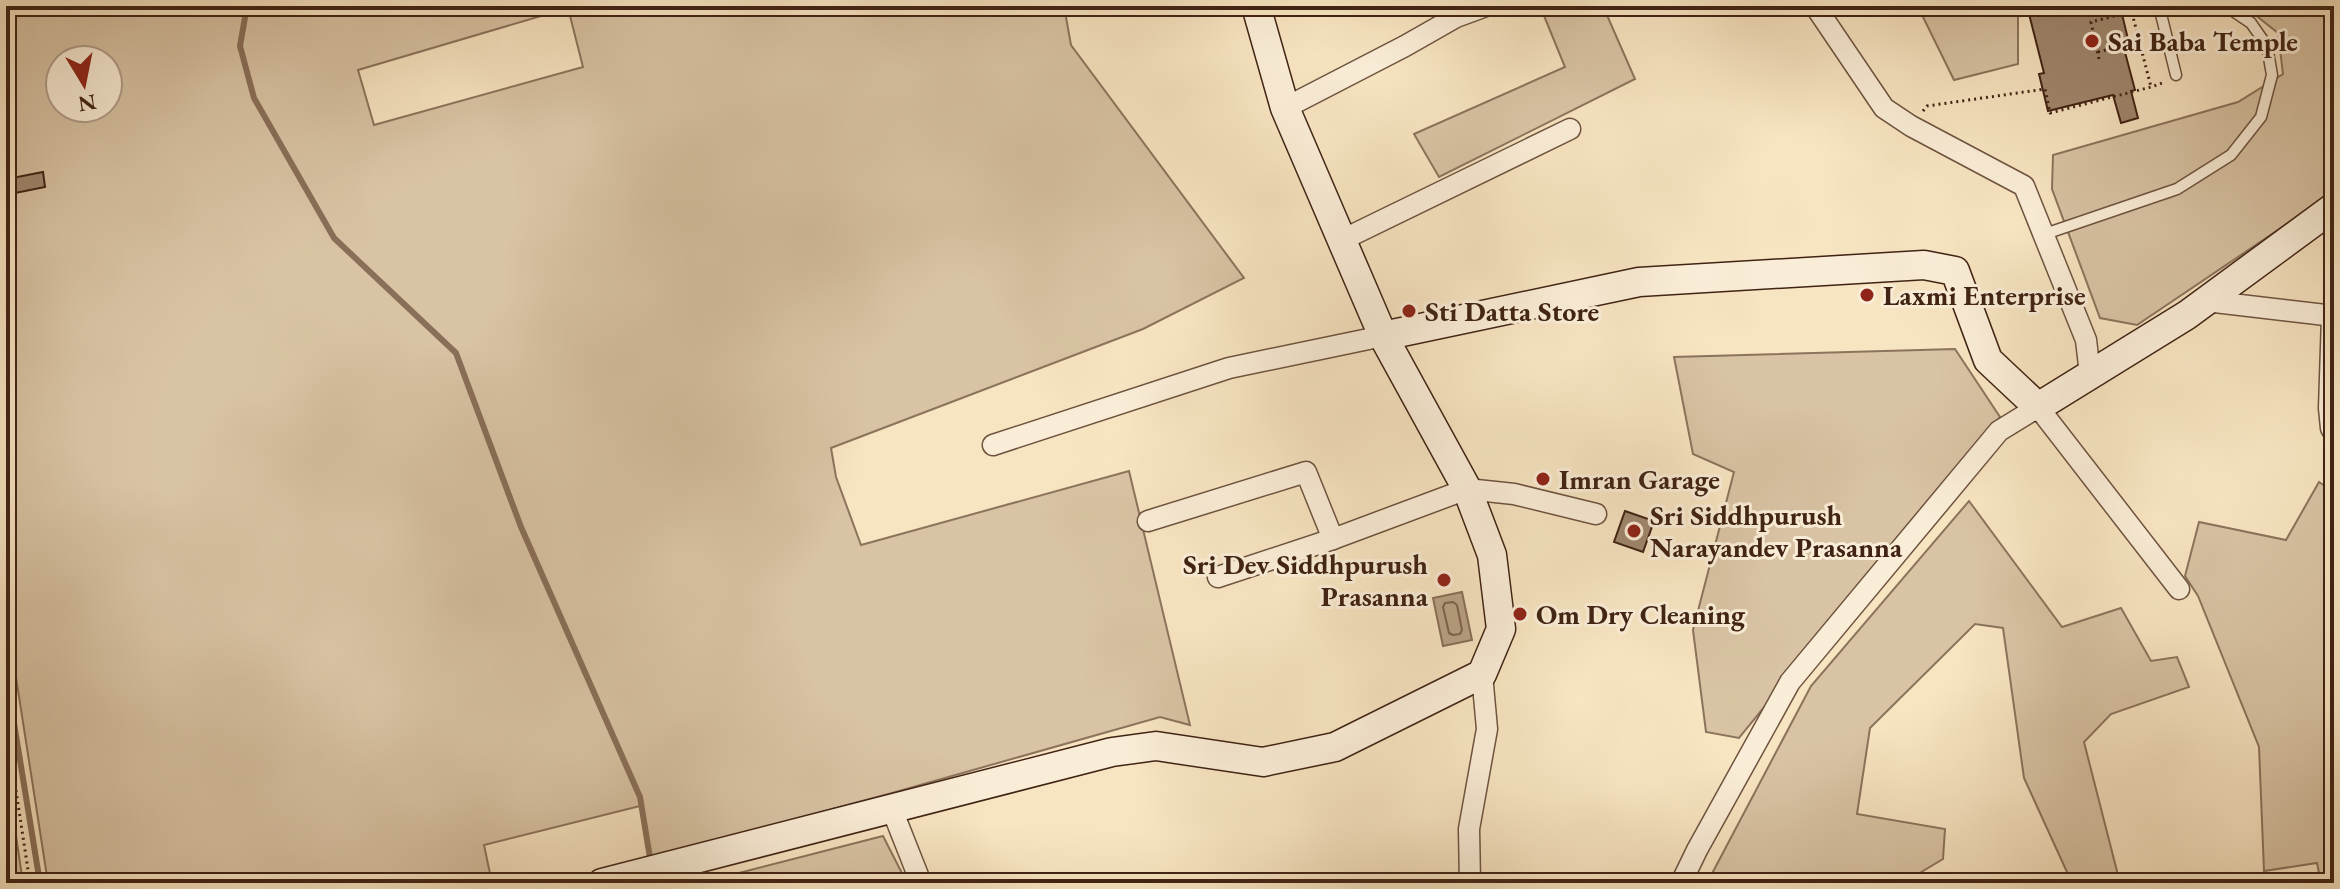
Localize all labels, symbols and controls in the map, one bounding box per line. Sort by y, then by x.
place label: Sai Baba Temple [2108,23,2298,59]
marker: Sai Baba Temple [2083,32,2101,50]
north arrow [44,44,124,124]
text: N [76,87,99,119]
place label: Laxmi Enterprise [1883,277,2086,313]
marker: Laxmi Enterprise [1858,286,1876,304]
place label: Sti Datta Store [1425,293,1599,329]
marker: Sti Datta Store [1400,302,1418,320]
place label: Imran Garage [1559,461,1720,497]
marker: Imran Garage [1534,470,1552,488]
place label: Sri Siddhpurush Narayandev Prasanna [1650,497,1903,565]
marker: Sri Siddhpurush Narayandev Prasanna [1625,522,1643,540]
place label: Sri Dev Siddhpurush Prasanna [1183,546,1429,614]
marker: Sri Dev Siddhpurush Prasanna [1435,571,1453,589]
place label: Om Dry Cleaning [1536,596,1746,632]
marker: Om Dry Cleaning [1511,605,1529,623]

